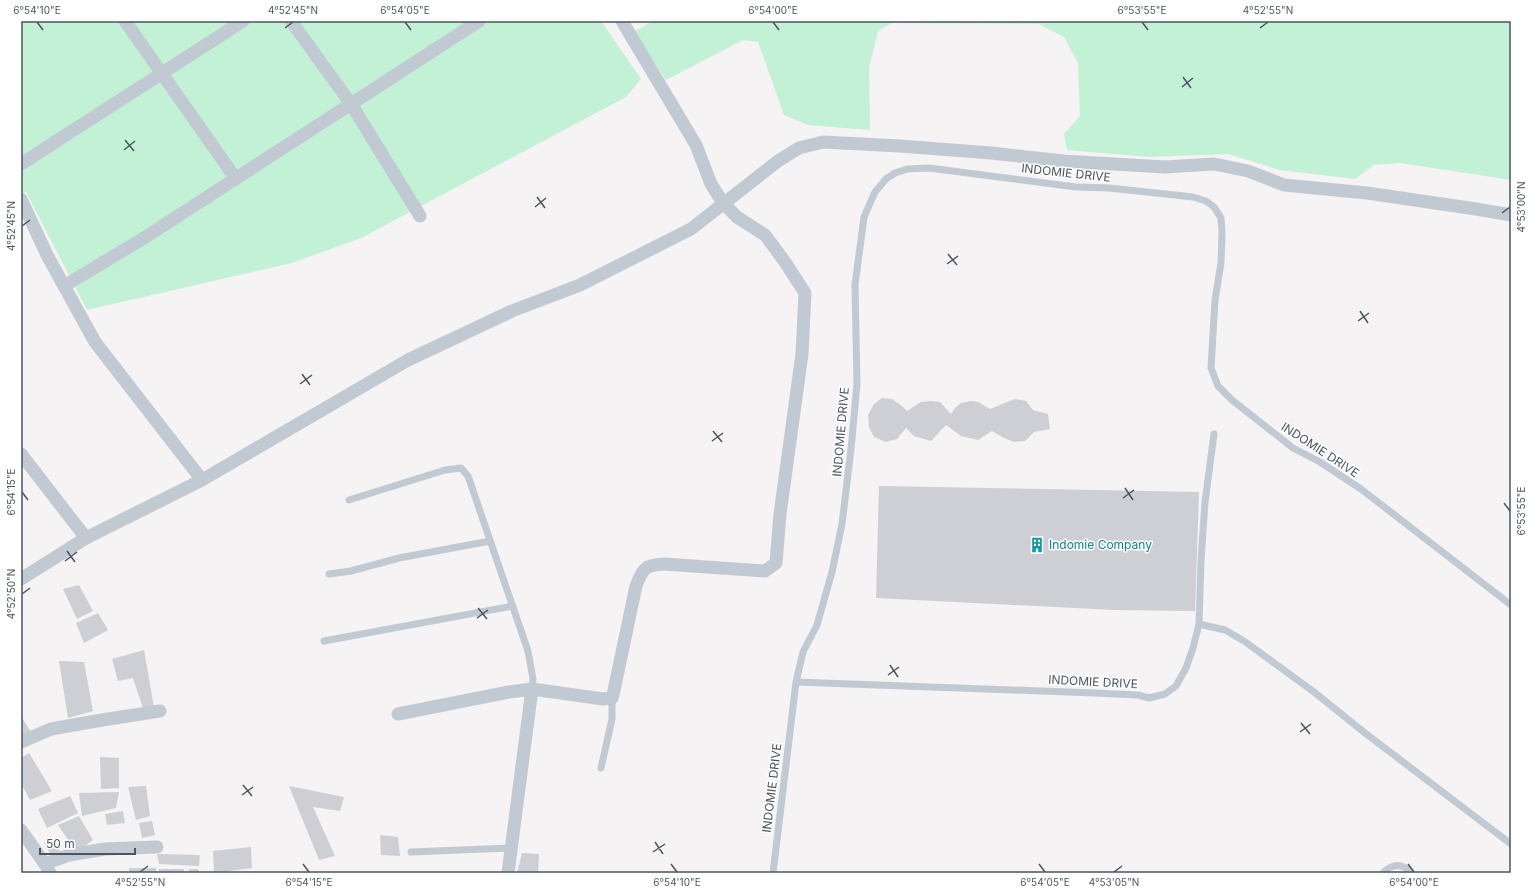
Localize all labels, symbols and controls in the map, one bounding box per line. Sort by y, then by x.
text: 6°54'10"E [13,4,61,16]
text: 4°52'45"N [268,4,318,16]
text: 6°54'05"E [380,4,430,16]
text: 6°54'00"E [748,4,798,16]
text: 6°53'55"E [1118,4,1166,16]
text: 4°52'55"N [1243,4,1293,16]
street label: INDOMIE DRIVE [1021,160,1112,185]
text: 4°53'00"N [1515,182,1527,232]
text: 4°52'45"N [5,201,17,251]
street label: INDOMIE DRIVE [829,387,852,477]
street label: INDOMIE DRIVE [1279,419,1362,480]
text: 6°54'15"E [5,468,17,516]
text: 6°53'55"E [1515,487,1527,535]
building icon: Indomie Company [1028,536,1046,554]
place label: Indomie Company [1049,537,1152,552]
text: 4°52'50"N [5,569,17,619]
street label: INDOMIE DRIVE [1048,672,1138,691]
street label: INDOMIE DRIVE [759,742,784,833]
scale bar [40,830,135,856]
text: 50 m [46,836,75,851]
text: 4°52'55"N [115,876,165,888]
text: 6°54'15"E [285,876,333,888]
text: 6°54'10"E [653,876,701,888]
text: 6°54'05"E [1020,876,1070,888]
text: 4°53'05"N [1089,876,1139,888]
text: 6°54'00"E [1389,876,1439,888]

